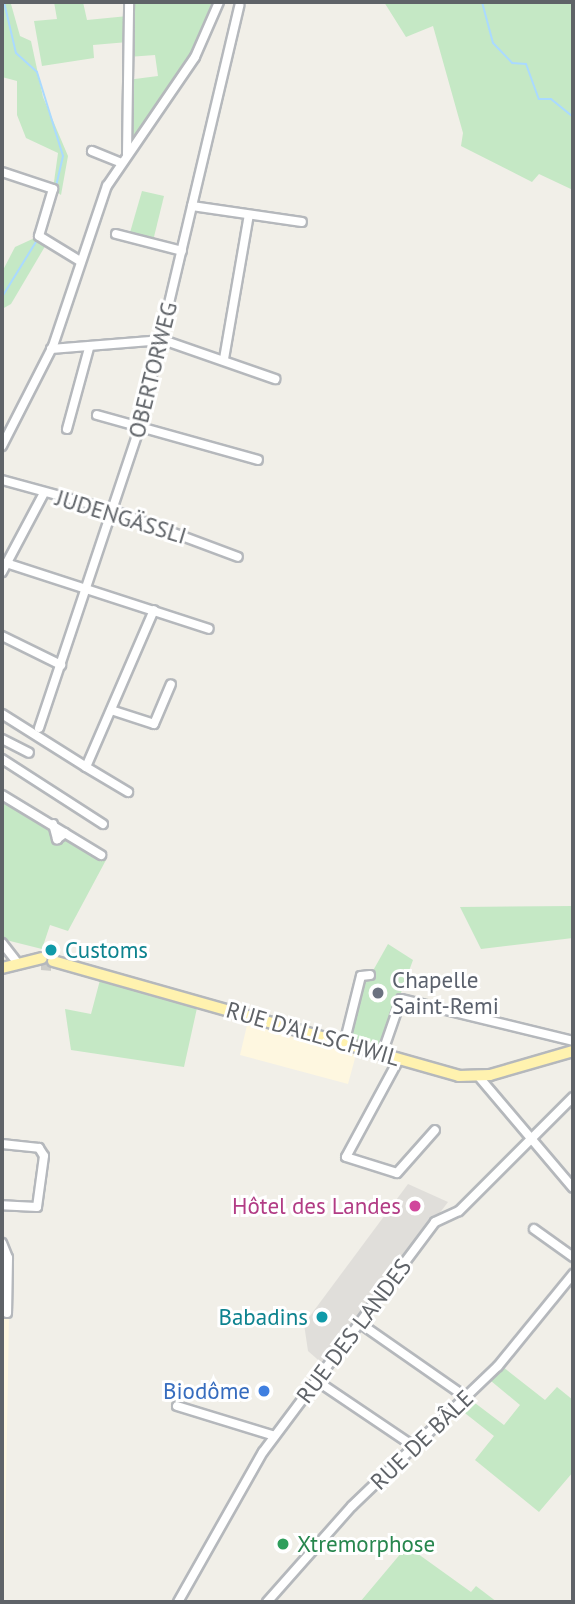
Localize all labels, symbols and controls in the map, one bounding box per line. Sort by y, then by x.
street label: OBERTORWEG [123,299,183,441]
street label: JUDENGÄSSLI [52,484,190,550]
place label: Customs [65,936,148,964]
marker: Customs [43,942,59,958]
place label: Chapelle Saint-Remi [392,966,499,1020]
marker: Chapelle Saint-Remi [370,985,386,1001]
street label: RUE D'ALLSCHWIL [223,996,403,1072]
place label: Hôtel des Landes [232,1192,401,1220]
marker: Hôtel des Landes [407,1198,423,1214]
street label: RUE DES LANDES [291,1253,417,1409]
place label: Babadins [219,1303,308,1331]
marker: Babadins [314,1309,330,1325]
place label: Biodôme [163,1377,250,1405]
marker: Biodôme [256,1383,272,1399]
street label: RUE DE BÂLE [365,1384,479,1496]
place label: Xtremorphose [297,1530,435,1558]
marker: Xtremorphose [275,1536,291,1552]

